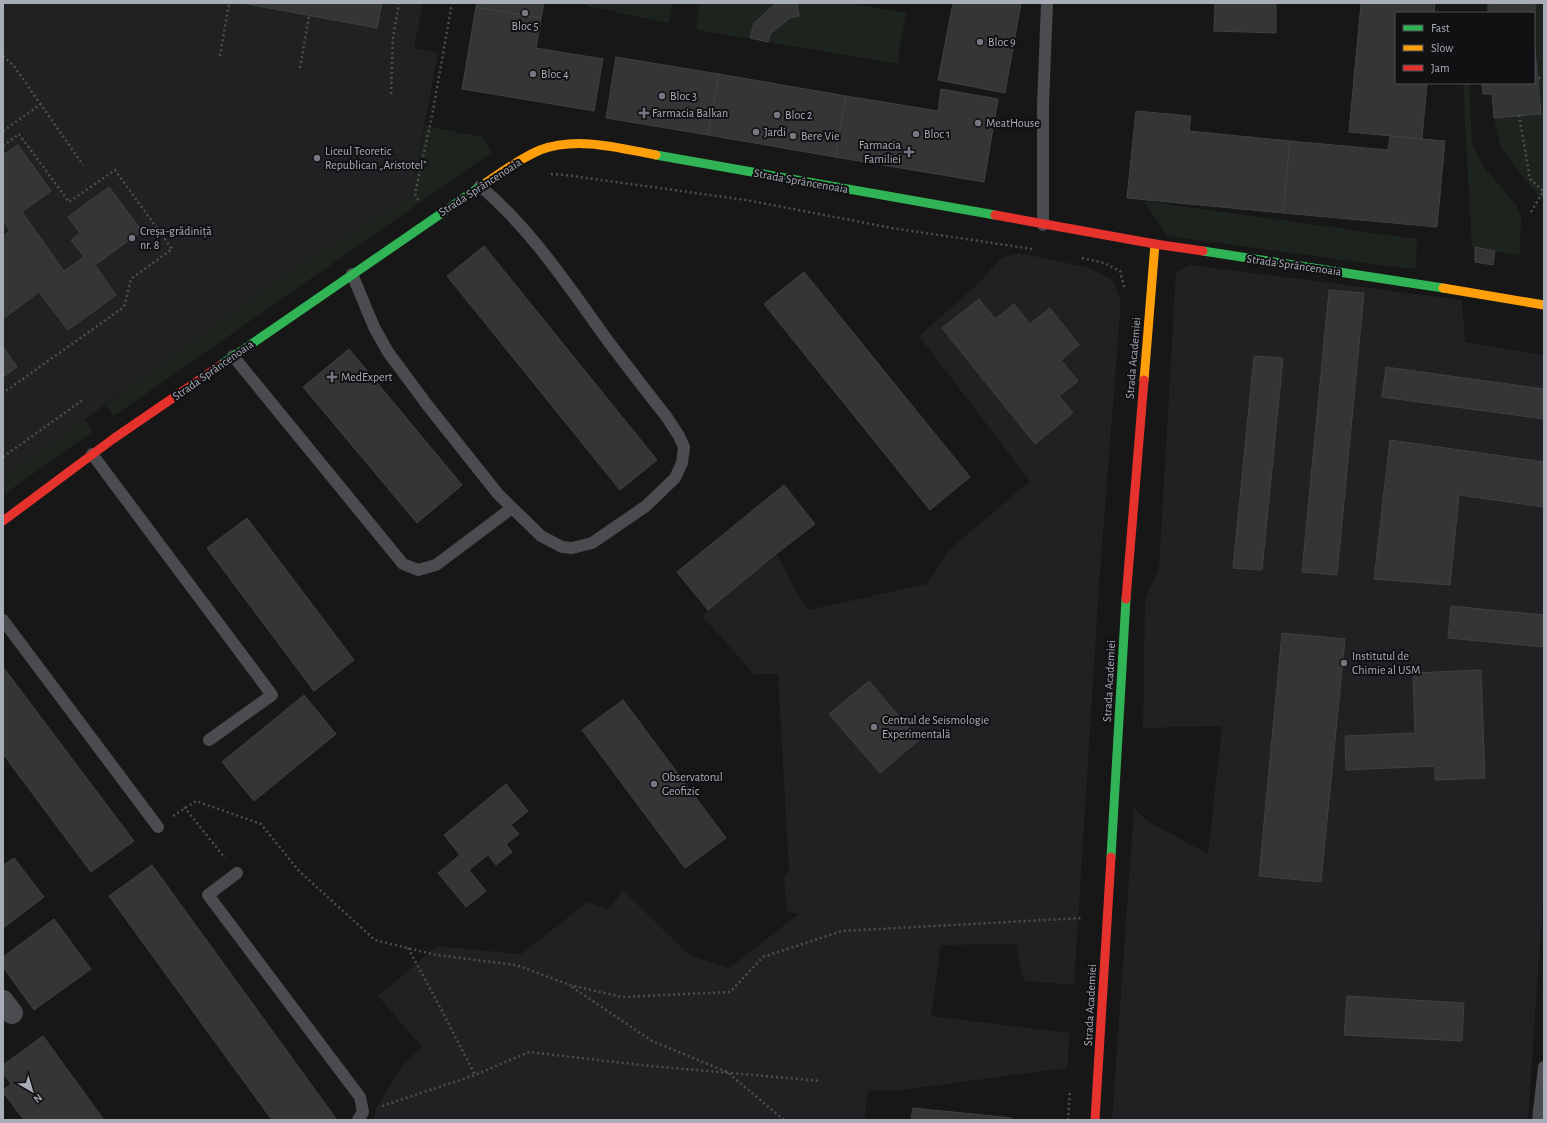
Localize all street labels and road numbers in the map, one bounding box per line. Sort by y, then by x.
street label: Strada Sprâncenoaia [437,156,524,218]
street label: Strada Sprâncenoaia [753,167,850,195]
street label: Strada Sprâncenoaia [1246,252,1343,278]
street label: Strada Academiei [1123,317,1143,399]
street label: Strada Sprâncenoaia [170,337,256,402]
street label: Strada Academiei [1101,640,1117,722]
street label: Strada Academiei [1082,964,1098,1046]

